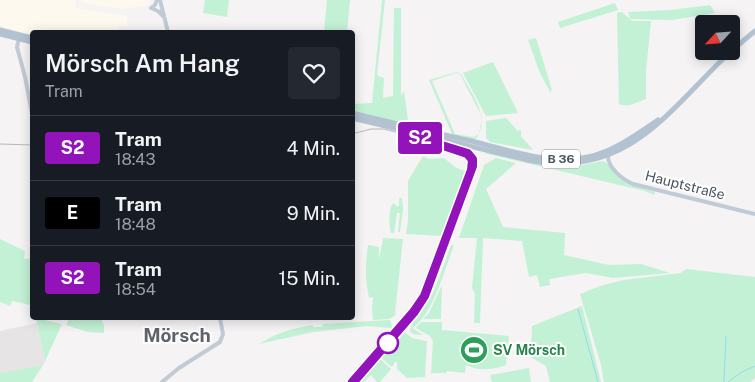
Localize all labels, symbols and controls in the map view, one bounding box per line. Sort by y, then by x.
north arrow [695,15,740,60]
map controls [695,15,740,60]
button: heart [288,47,340,99]
text: Mörsch Am Hang [45,49,240,77]
text: Tram [45,82,83,101]
line badge: S2 [398,122,442,154]
text: S2 [408,127,432,148]
text: Tram [115,128,162,150]
text: S2 [61,137,84,158]
text: 4 Min. [287,137,340,159]
text: 18:43 [115,150,156,169]
road number: B 36 [542,150,580,168]
street label: Hauptstraße [643,167,727,203]
text: Tram [115,193,162,215]
text: E [67,202,78,223]
text: 9 Min. [287,202,340,224]
text: 18:48 [115,215,156,234]
text: Tram [115,258,162,280]
text: S2 [61,267,84,288]
text: 15 Min. [279,267,340,289]
text: 18:54 [115,280,156,299]
district label: Mörsch [143,324,211,346]
unlabelled marker [377,332,399,354]
sports icon: SV Mörsch [459,335,489,365]
place label: SV Mörsch [493,342,565,358]

